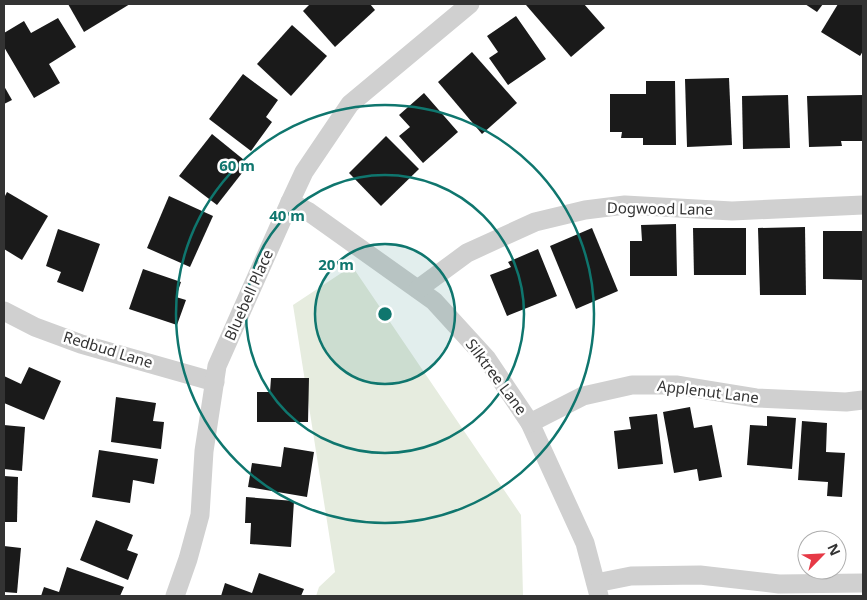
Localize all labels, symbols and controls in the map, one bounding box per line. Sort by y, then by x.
text: 60 m [219,155,255,175]
street label: Dogwood Lane [607,197,713,219]
text: 40 m [269,205,305,225]
street label: Bluebell Place [219,246,277,343]
text: 20 m [318,254,354,274]
centre of rings [376,305,394,323]
street label: Redbud Lane [61,326,156,372]
street label: Silktree Lane [462,334,532,418]
street label: Applenut Lane [656,375,760,407]
north arrow [797,530,847,580]
text: N [823,540,845,559]

